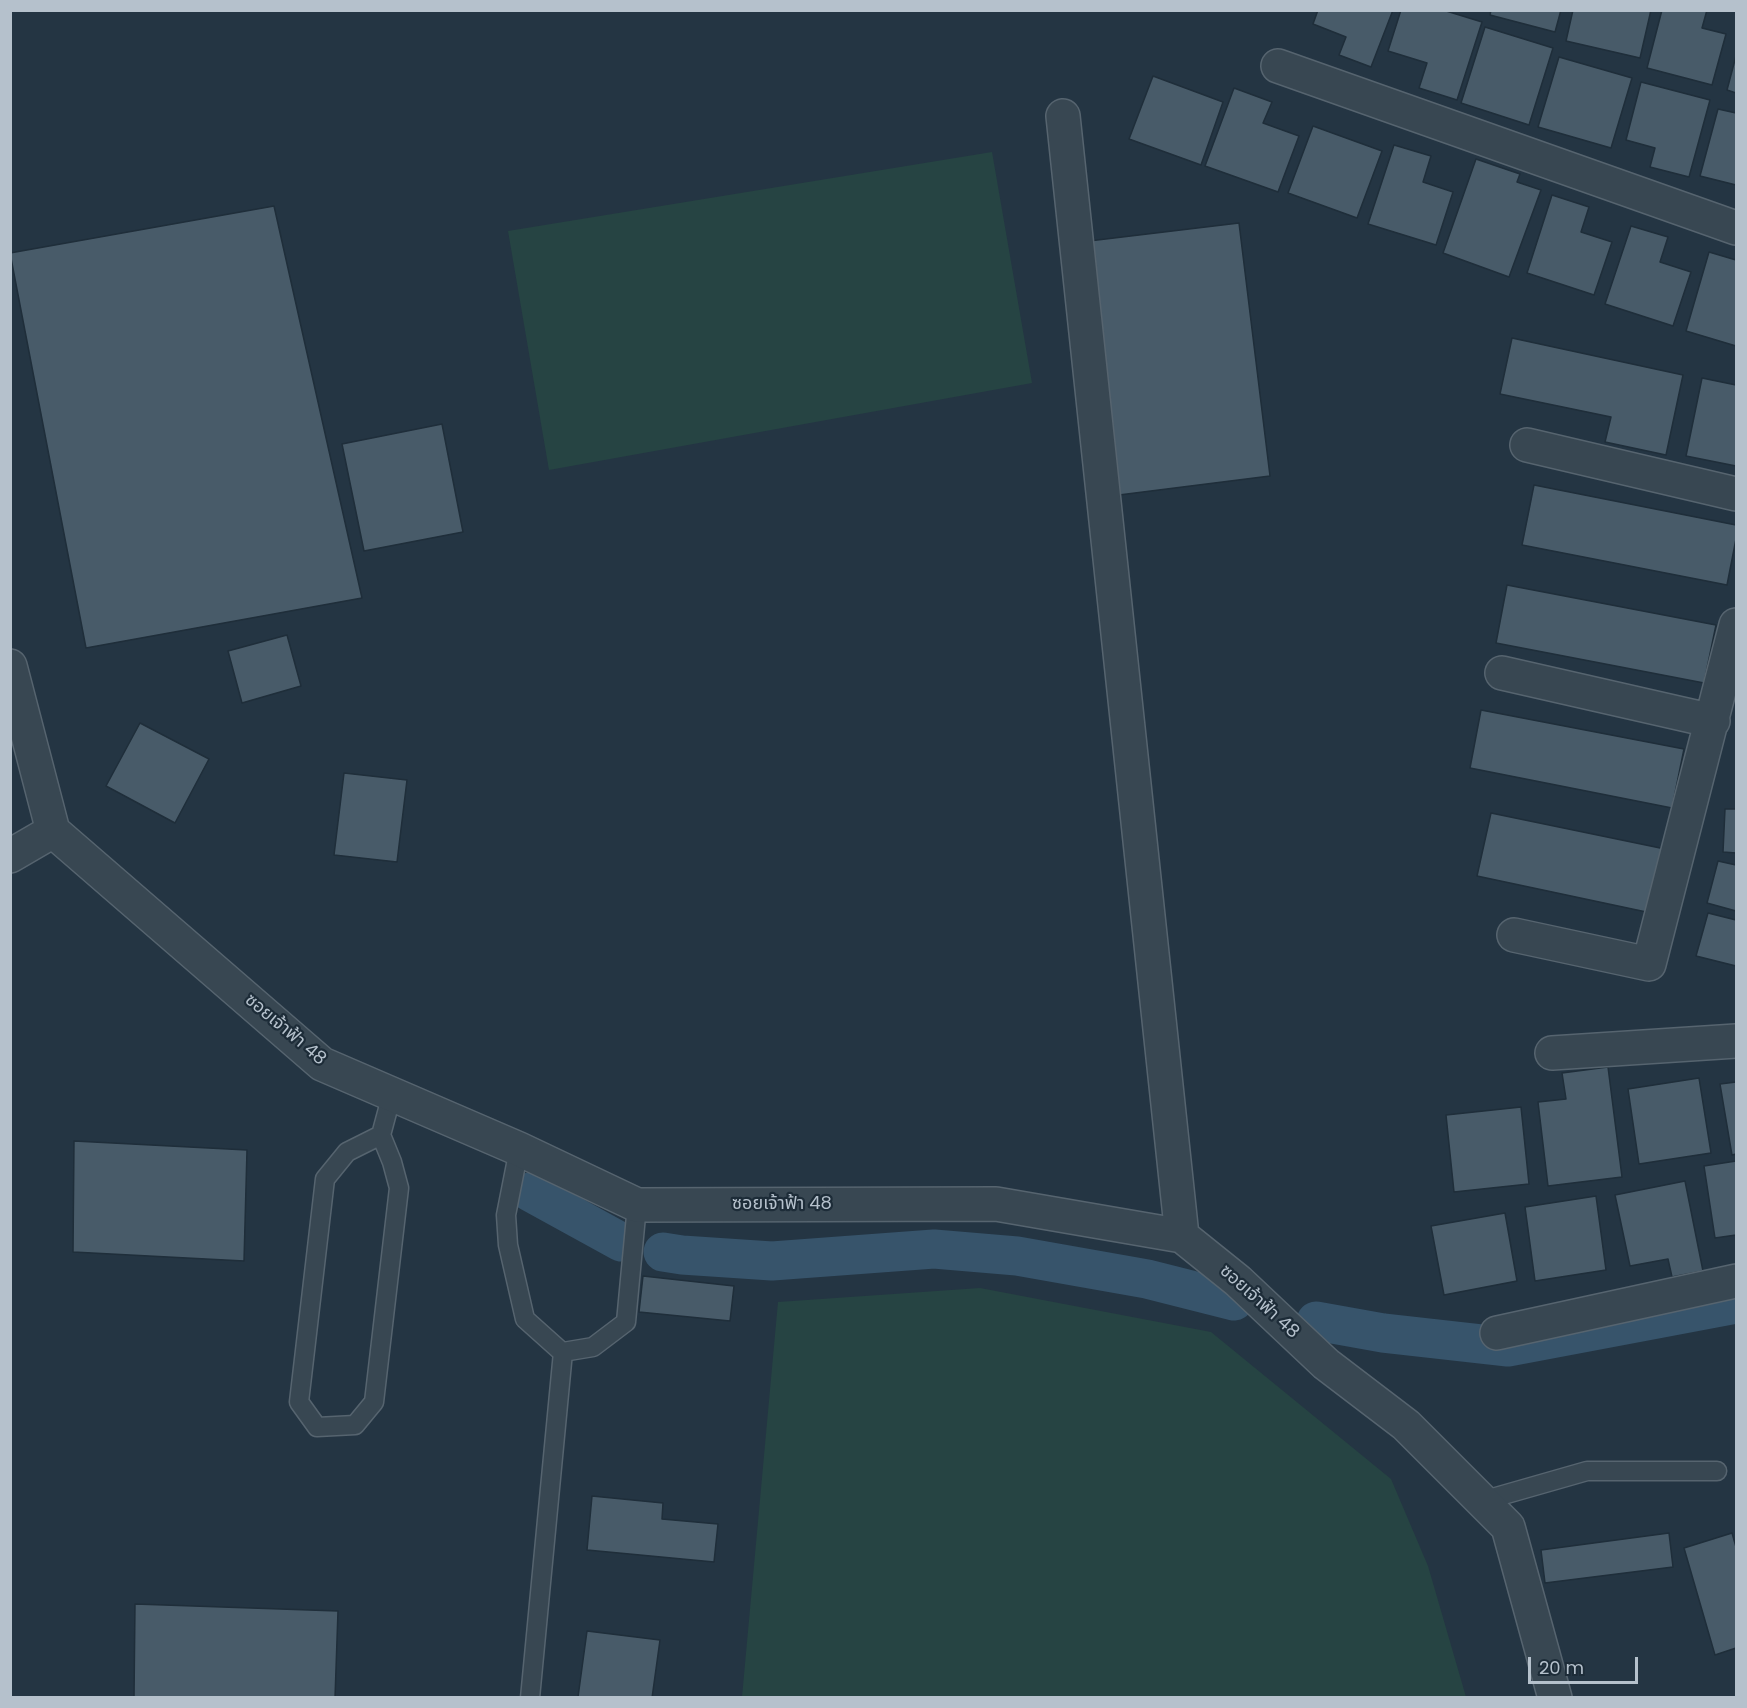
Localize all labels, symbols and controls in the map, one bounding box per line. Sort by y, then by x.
street label: ซอยเจ้าฟ้า 48 [240,990,330,1070]
street label: ซอยเจ้าฟ้า 48 [732,1193,832,1215]
street label: ซอยเจ้าฟ้า 48 [1215,1261,1303,1343]
scale bar [1531,1645,1640,1683]
text: 20 m [1539,1655,1584,1680]

